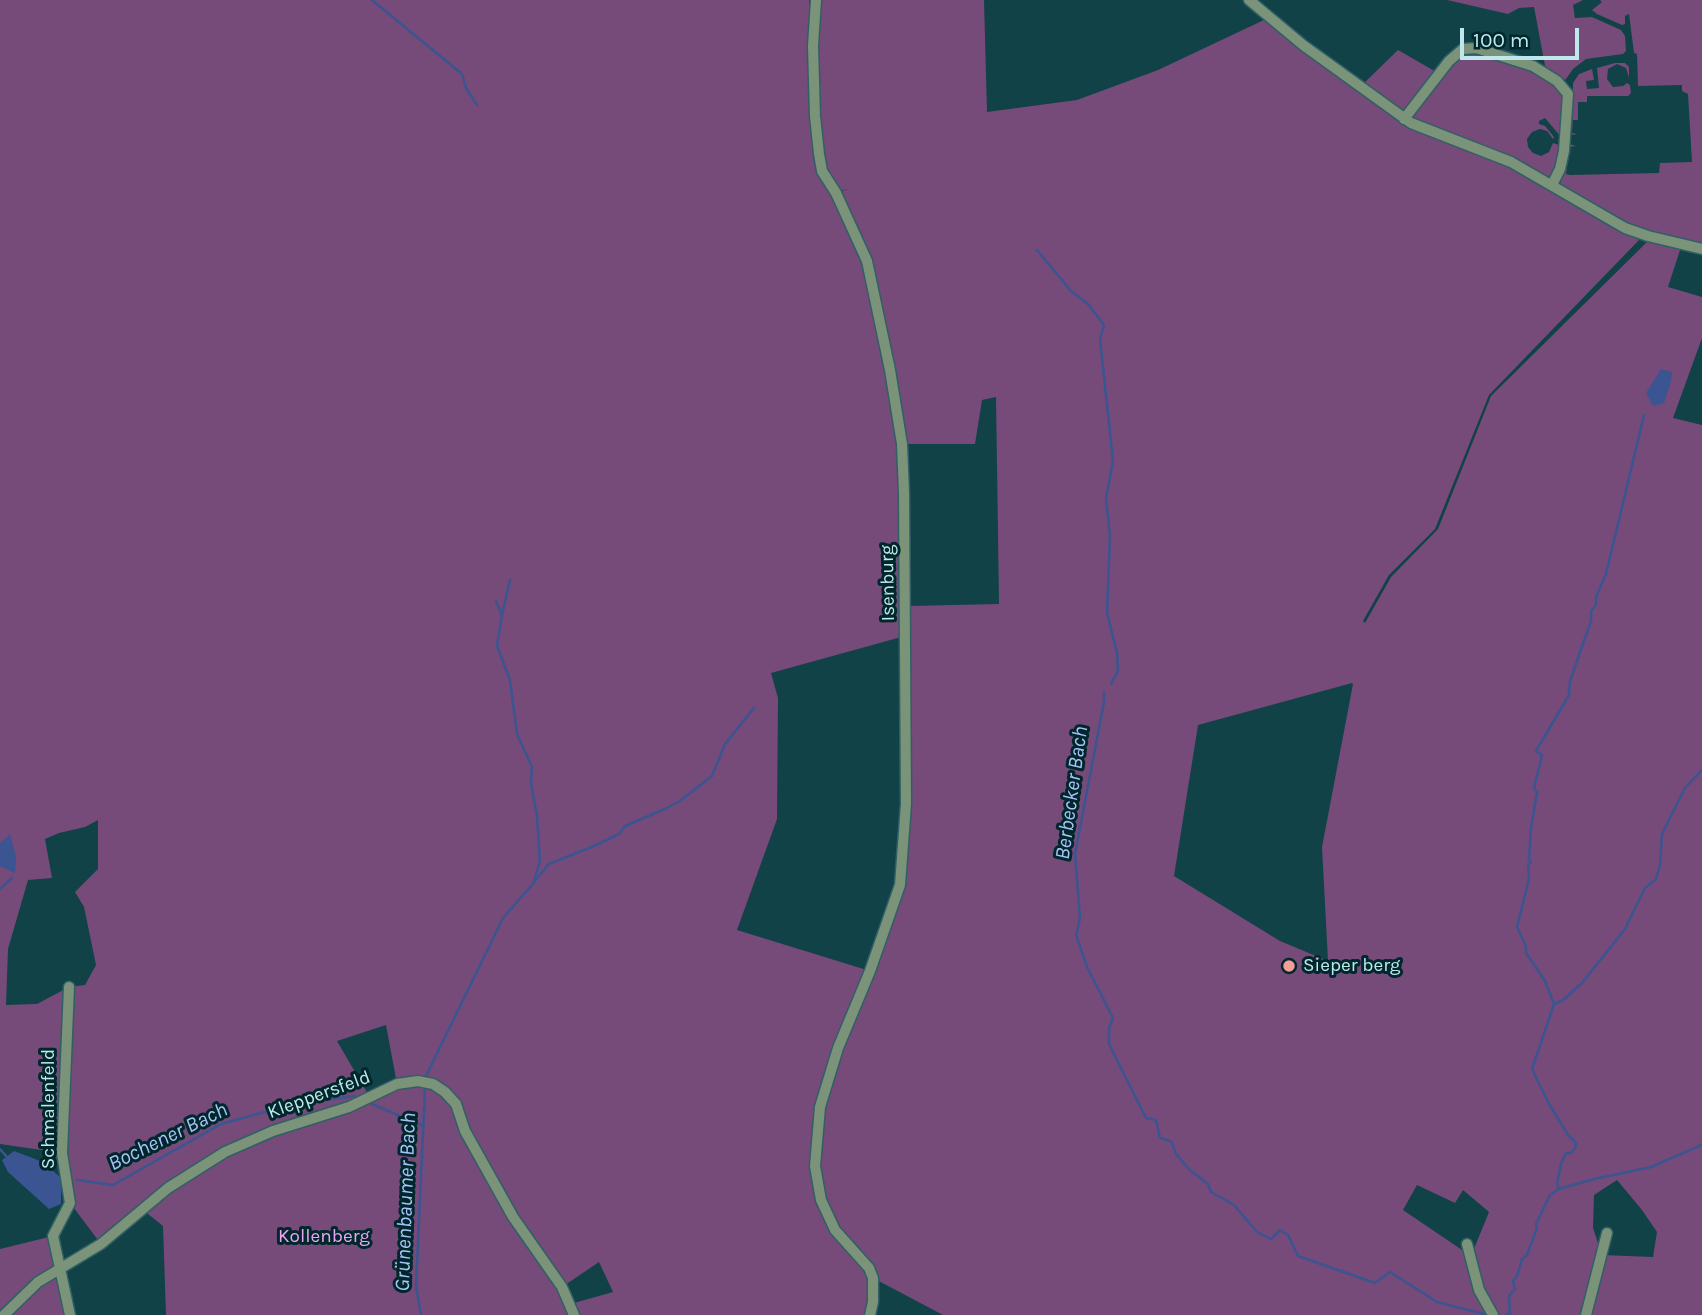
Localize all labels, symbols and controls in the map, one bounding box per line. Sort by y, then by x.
scale bar [1464,14,1583,58]
text: 100 m [1473,28,1530,52]
street label: Isenburg [876,545,900,621]
water label: Berbecker Bach [1050,725,1094,861]
place label: Sieper berg [1303,955,1400,977]
marker: Sieper berg [1281,958,1297,974]
street label: Schmalenfeld [38,1049,60,1169]
street label: Kleppersfeld [264,1066,374,1124]
water label: Bochener Bach [104,1097,232,1177]
water label: Grünenbaumer Bach [390,1112,422,1292]
park label: Kollenberg [278,1226,370,1248]

